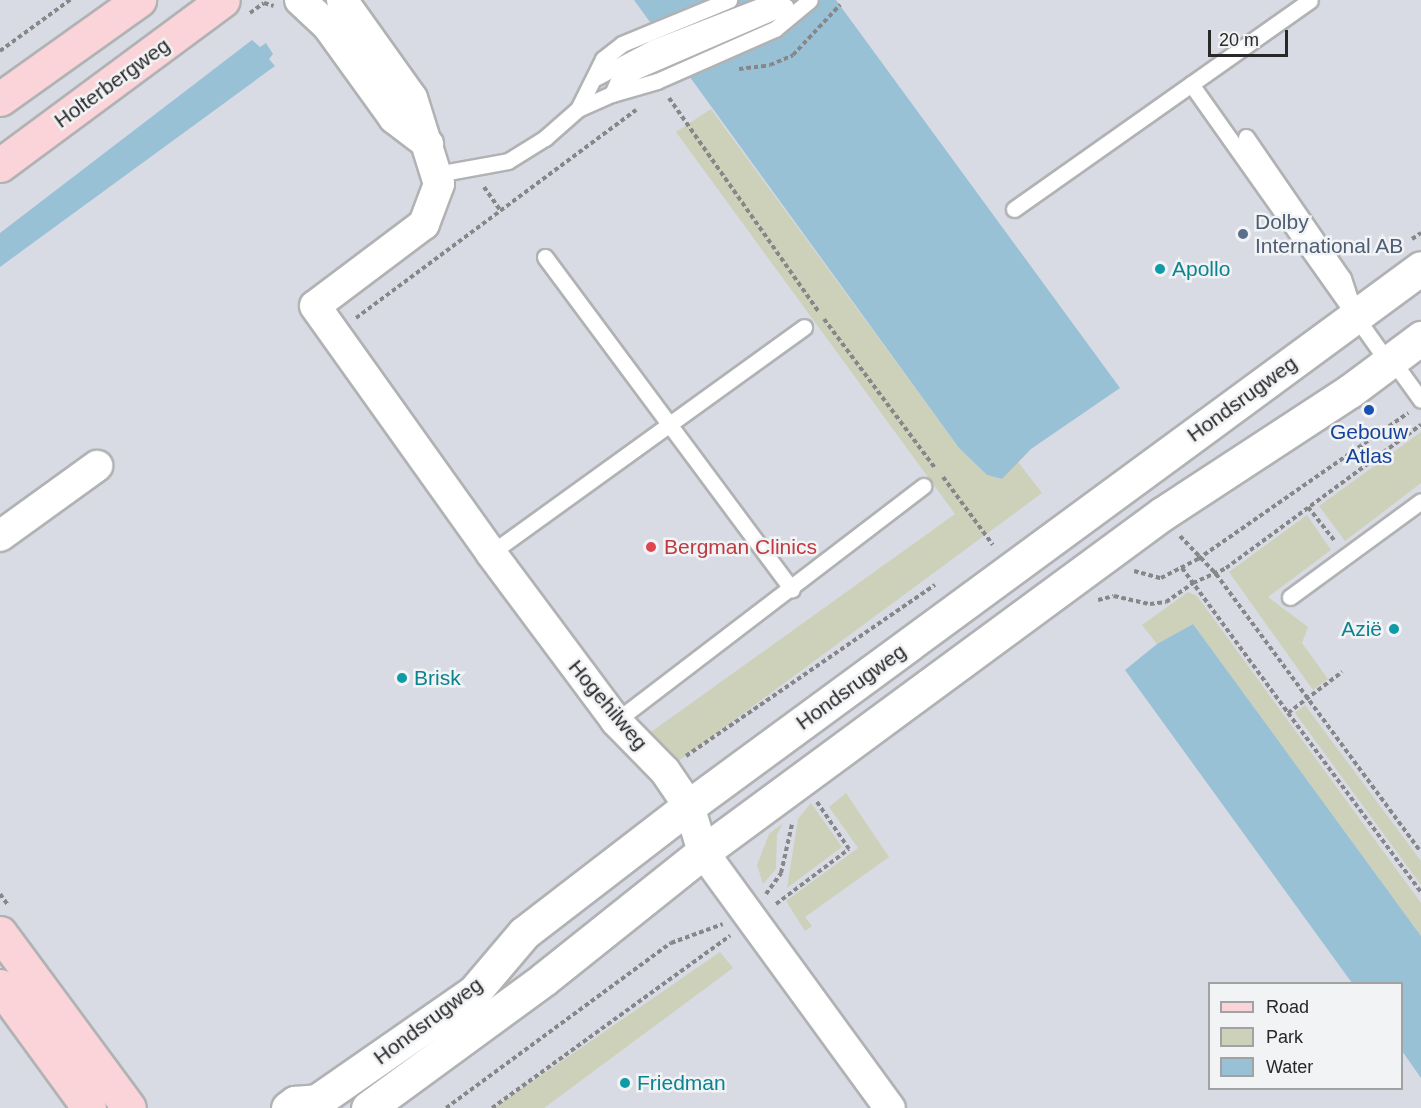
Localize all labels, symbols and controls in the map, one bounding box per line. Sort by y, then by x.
scale bar [1211,18,1290,56]
text: 20 m [1219,30,1259,50]
street label: Holterbergweg [49,33,175,133]
place label: Dolby International AB [1255,209,1404,259]
marker: Dolby International AB [1236,227,1250,241]
place label: Apollo [1172,256,1230,282]
marker: Apollo [1153,262,1167,276]
street label: Hondsrugweg [1182,351,1302,447]
marker: Gebouw Atlas [1362,403,1376,417]
place label: Gebouw Atlas [1330,419,1408,469]
place label: Bergman Clinics [664,534,817,560]
marker: Bergman Clinics [642,538,660,556]
place label: Azië [1341,616,1382,642]
marker: Azië [1387,622,1401,636]
street label: Hondsrugweg [791,639,911,735]
street label: Hogehilweg [563,655,653,755]
place label: Brisk [414,665,461,691]
marker: Brisk [395,671,409,685]
street label: Hondsrugweg [369,972,487,1070]
legend [1208,982,1403,1090]
text: Road [1266,997,1309,1017]
text: Park [1266,1027,1303,1047]
text: Water [1266,1057,1313,1077]
place label: Friedman [637,1070,726,1096]
marker: Friedman [618,1076,632,1090]

